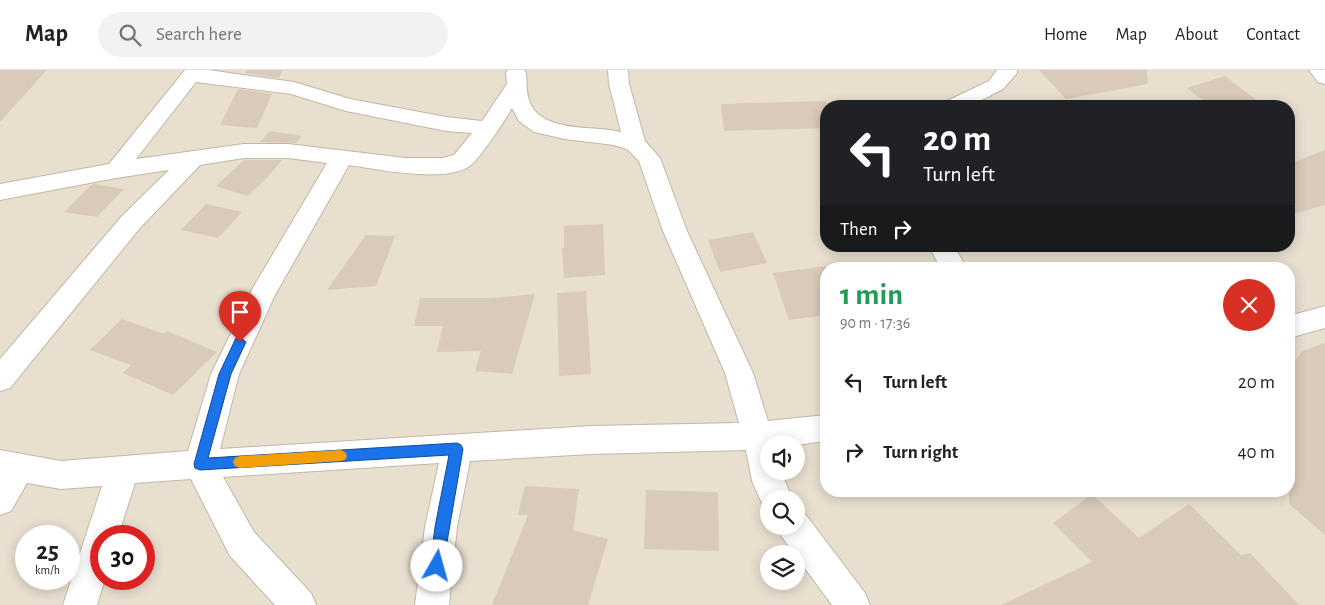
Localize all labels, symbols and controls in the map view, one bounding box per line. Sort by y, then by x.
search box [98,12,448,57]
icon: search [116,21,144,49]
text: Map [25,22,68,46]
text: Search here [156,25,242,44]
text: Home [1044,26,1087,44]
text: Map [1115,26,1147,44]
text: About [1175,26,1218,44]
text: Contact [1246,26,1300,44]
icon: left [840,120,905,185]
text: 20 m [923,122,991,157]
text: Turn left [923,163,995,185]
icon: right [888,215,916,243]
text: Then [840,220,878,239]
button: close [1223,279,1275,331]
text: 1 min [840,280,903,310]
pin [219,291,261,342]
icon: arrive [226,298,254,326]
text: 90 m · 17:36 [840,315,910,331]
icon: left [840,368,868,396]
text: Turn left [883,373,947,392]
text: 20 m [1238,373,1275,392]
map controls [760,435,805,590]
button: sound [760,435,805,480]
icon: right [840,438,868,466]
text: Turn right [883,443,958,462]
text: 40 m [1237,443,1275,462]
button: search [760,490,805,535]
speed limit sign: 30 [90,525,155,590]
text: 25 [36,539,59,564]
position arrow [410,539,462,591]
button: layers [760,545,805,590]
text: km/h [35,564,60,576]

